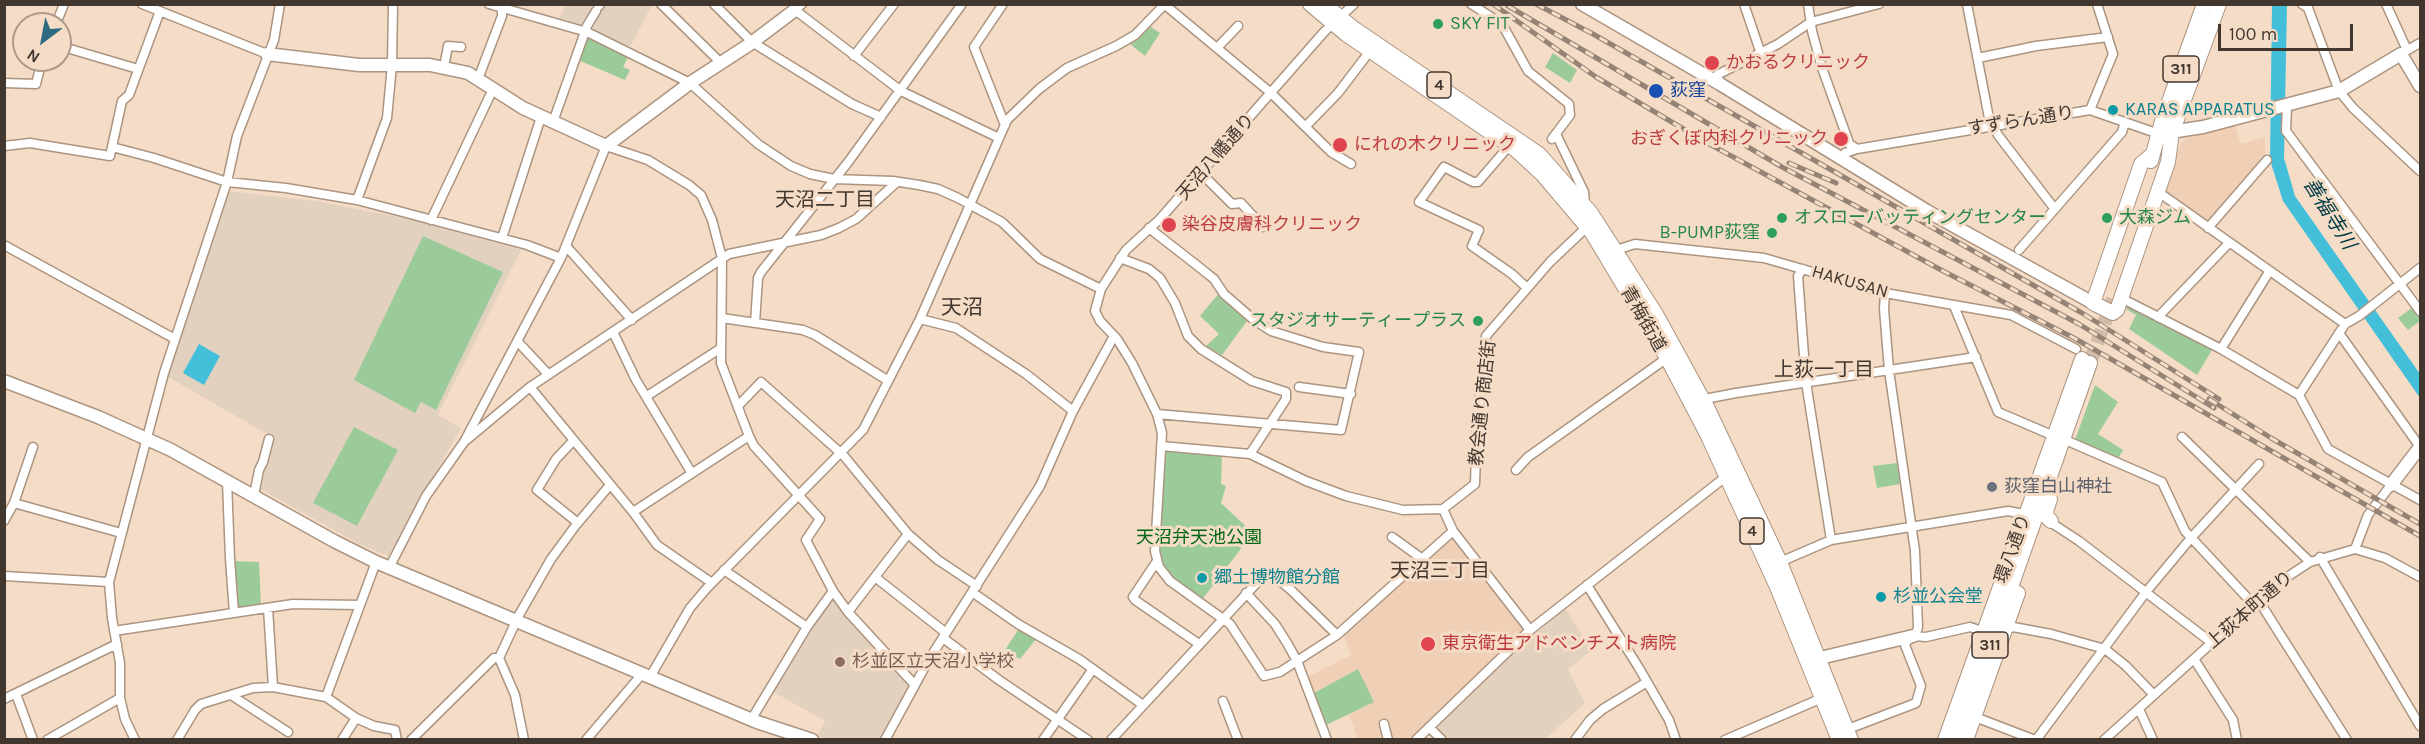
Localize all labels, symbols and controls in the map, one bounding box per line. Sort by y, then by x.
north arrow [12,12,72,72]
scale bar [2221,12,2356,50]
place label: SKY FIT [1450,13,1509,35]
marker: SKY FIT [1431,17,1445,31]
text: 100 m [2229,23,2277,45]
text: N [23,45,43,67]
place label: かおるクリニック [1726,52,1870,74]
marker: かおるクリニック [1703,54,1721,72]
road number: 311 [2163,56,2199,82]
road number: 4 [1427,72,1451,98]
place label: 荻窪 [1670,80,1706,102]
marker: 荻窪 [1647,82,1665,100]
place label: KARAS APPARATUS [2125,99,2275,121]
street label: すずらん通り [1966,102,2076,140]
marker: KARAS APPARATUS [2106,103,2120,117]
street label: 天沼八幡通り [1172,109,1260,205]
place label: おぎくぼ内科クリニック [1630,128,1828,150]
marker: おぎくぼ内科クリニック [1832,130,1850,148]
place label: にれの木クリニック [1354,134,1516,156]
marker: にれの木クリニック [1331,136,1349,154]
water label: 善福寺川 [2298,174,2360,254]
district label: 天沼二丁目 [775,188,875,212]
place label: オスローバッティングセンター [1794,207,2046,229]
place label: 大森ジム [2119,207,2191,229]
marker: オスローバッティングセンター [1775,211,1789,225]
marker: 大森ジム [2100,211,2114,225]
place label: 染谷皮膚科クリニック [1182,214,1362,236]
marker: 染谷皮膚科クリニック [1160,216,1178,234]
place label: B-PUMP荻窪 [1660,222,1760,244]
marker: B-PUMP荻窪 [1765,226,1779,240]
street label: HAKUSAN [1809,261,1891,303]
street label: 青梅街道 [1616,282,1670,356]
district label: 天沼 [941,295,983,321]
place label: スタジオサーティープラス [1250,310,1466,332]
marker: スタジオサーティープラス [1471,314,1485,328]
street label: 教会通り商店街 [1466,339,1500,467]
district label: 上荻一丁目 [1774,358,1874,382]
place label: 荻窪白山神社 [2004,476,2112,498]
marker: 荻窪白山神社 [1985,480,1999,494]
street label: 環八通り [1991,511,2035,587]
road number: 4 [1740,518,1764,544]
park label: 天沼弁天池公園 [1136,527,1262,549]
district label: 天沼三丁目 [1390,559,1490,583]
street label: 上荻本町通り [2202,566,2298,654]
place label: 郷土博物館分館 [1214,567,1340,589]
marker: 郷土博物館分館 [1195,571,1209,585]
place label: 杉並公会堂 [1893,586,1983,608]
marker: 杉並公会堂 [1874,590,1888,604]
road number: 311 [1972,632,2008,658]
place label: 東京衛生アドベンチスト病院 [1442,633,1676,655]
marker: 東京衛生アドベンチスト病院 [1419,635,1437,653]
place label: 杉並区立天沼小学校 [852,651,1014,673]
marker: 杉並区立天沼小学校 [833,655,847,669]

